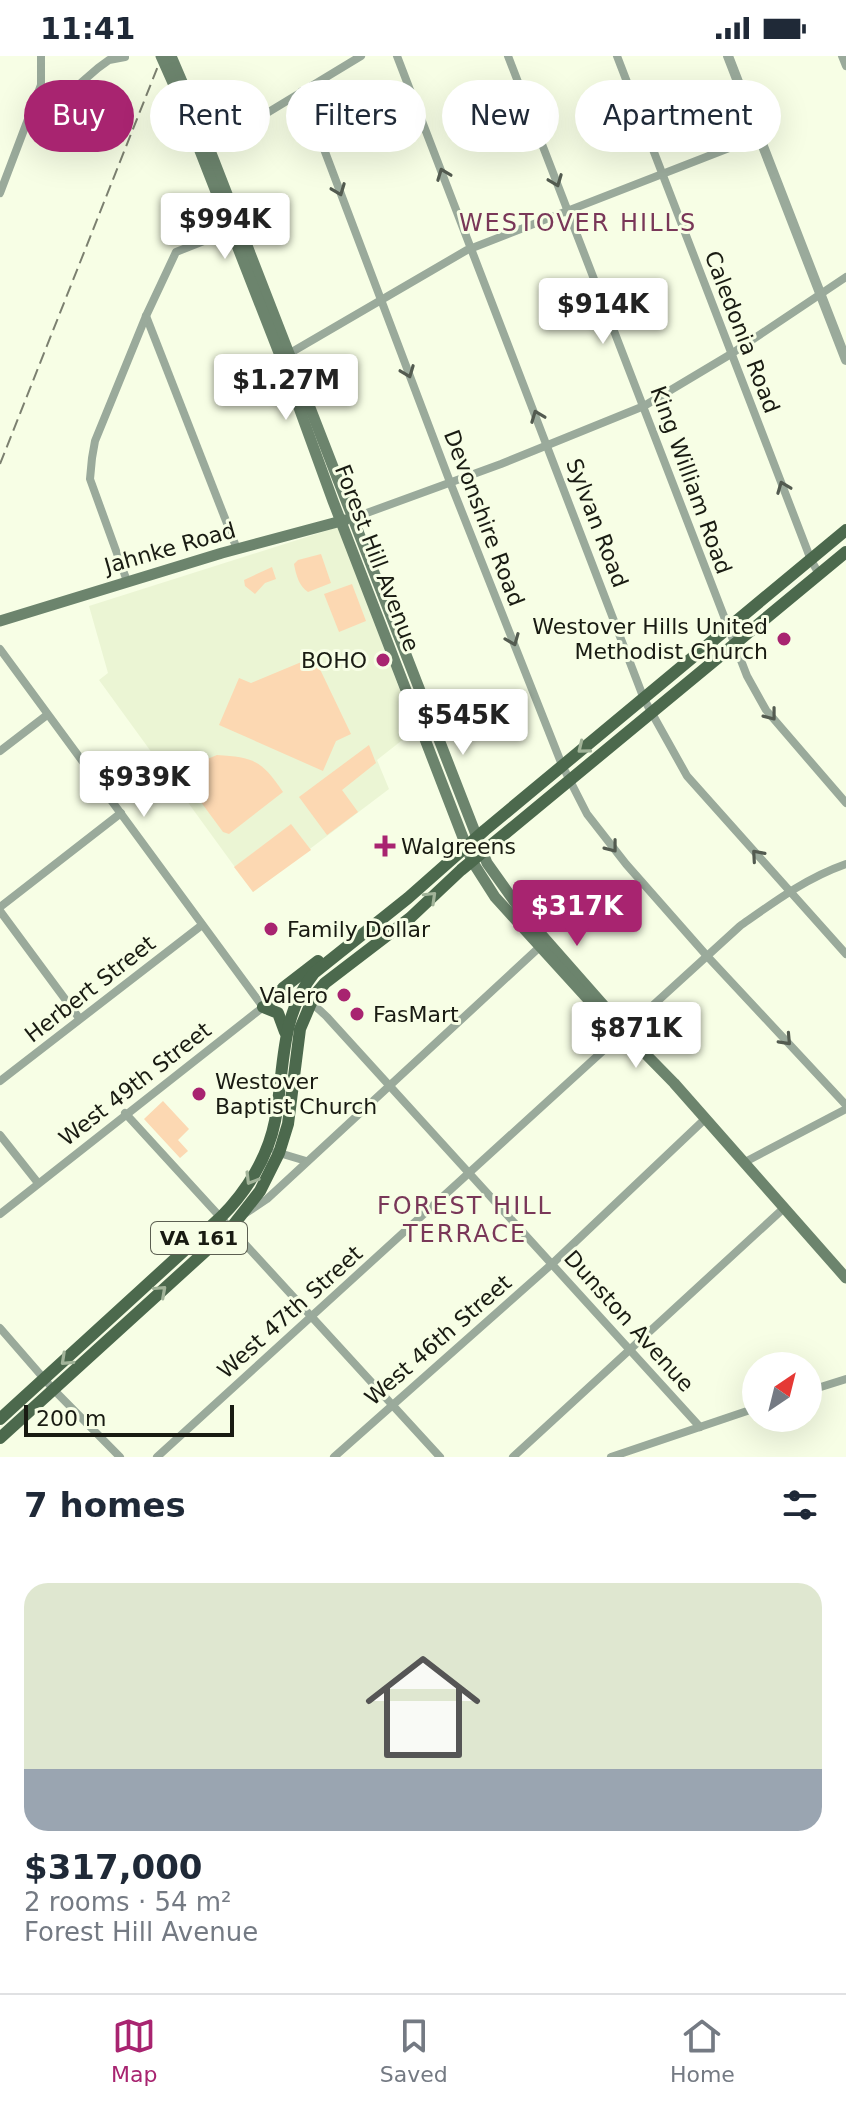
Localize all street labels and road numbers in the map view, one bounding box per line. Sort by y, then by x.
street label: Caledonia Road [700,247,784,417]
street label: King William Road [645,383,737,577]
street label: Devonshire Road [439,426,529,610]
street label: Sylvan Road [561,455,633,591]
street label: Forest Hill Avenue [330,461,424,655]
street label: Jahnke Road [99,517,239,579]
street label: Herbert Street [20,930,160,1048]
street label: West 49th Street [54,1017,216,1151]
road number: VA 161 [151,1222,247,1254]
street label: West 47th Street [213,1240,368,1383]
street label: Dunston Avenue [559,1245,699,1397]
street label: West 46th Street [360,1269,516,1410]

